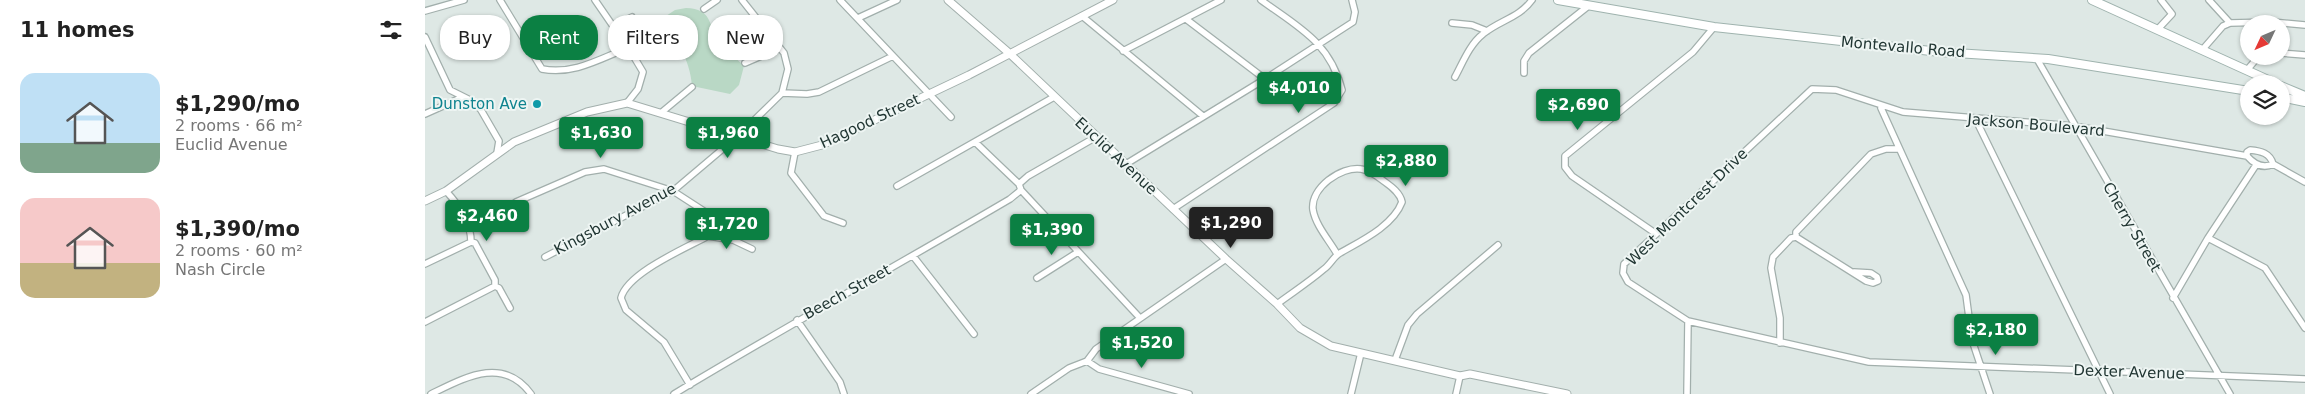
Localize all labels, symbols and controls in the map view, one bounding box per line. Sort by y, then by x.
chip: Buy [440,15,510,60]
chip: Rent [520,15,598,60]
chip: Filters [608,15,698,60]
chip: New [708,15,783,60]
north arrow [2240,15,2290,65]
map controls [2240,15,2290,125]
icon: filters [377,16,405,44]
text: 11 homes [20,18,135,42]
street label: Montevallo Road [1840,33,1966,61]
pin: $4,010 [1258,72,1340,114]
button: layers [2240,75,2290,125]
text: $4,010 [1268,78,1330,97]
pin: $2,690 [1537,88,1619,131]
street label: Hagood Street [817,90,923,152]
text: $1,290/mo [175,92,300,116]
icon: home [60,93,120,153]
place label: Dunston Ave [432,95,527,113]
text: $2,690 [1547,95,1609,114]
marker: Dunston Ave [531,98,543,110]
street label: Jackson Boulevard [1966,110,2105,140]
street label: Euclid Avenue [1071,113,1161,199]
text: 2 rooms · 66 m² [175,116,303,135]
pin: $1,630 [560,116,642,159]
pin: $1,960 [687,116,769,159]
text: $1,630 [570,123,632,142]
text: $1,960 [697,123,759,142]
text: Euclid Avenue [175,135,288,154]
pin: $2,880 [1365,144,1447,187]
street label: West Montcrest Drive [1623,145,1751,269]
text: $2,880 [1375,151,1437,170]
street label: Kingsbury Avenue [551,179,679,259]
street label: Cherry Street [2099,179,2165,275]
pin: $2,460 [446,200,528,242]
text: $2,460 [456,206,518,225]
pin: $1,290 [1190,206,1272,249]
pin: $1,720 [686,208,768,250]
text: $1,290 [1200,213,1262,232]
text: $1,720 [696,214,758,233]
pin: $1,390 [1011,214,1093,256]
text: $1,390/mo [175,217,300,241]
icon: home [60,218,120,278]
text: $1,390 [1021,220,1083,239]
text: 2 rooms · 60 m² [175,241,303,260]
text: Nash Circle [175,260,265,279]
street label: Beech Street [800,261,894,323]
pin: $2,180 [1955,314,2037,356]
text: $2,180 [1965,320,2027,339]
pin: $1,520 [1101,326,1183,369]
text: $1,520 [1111,333,1173,352]
street label: Dexter Avenue [2073,361,2185,383]

